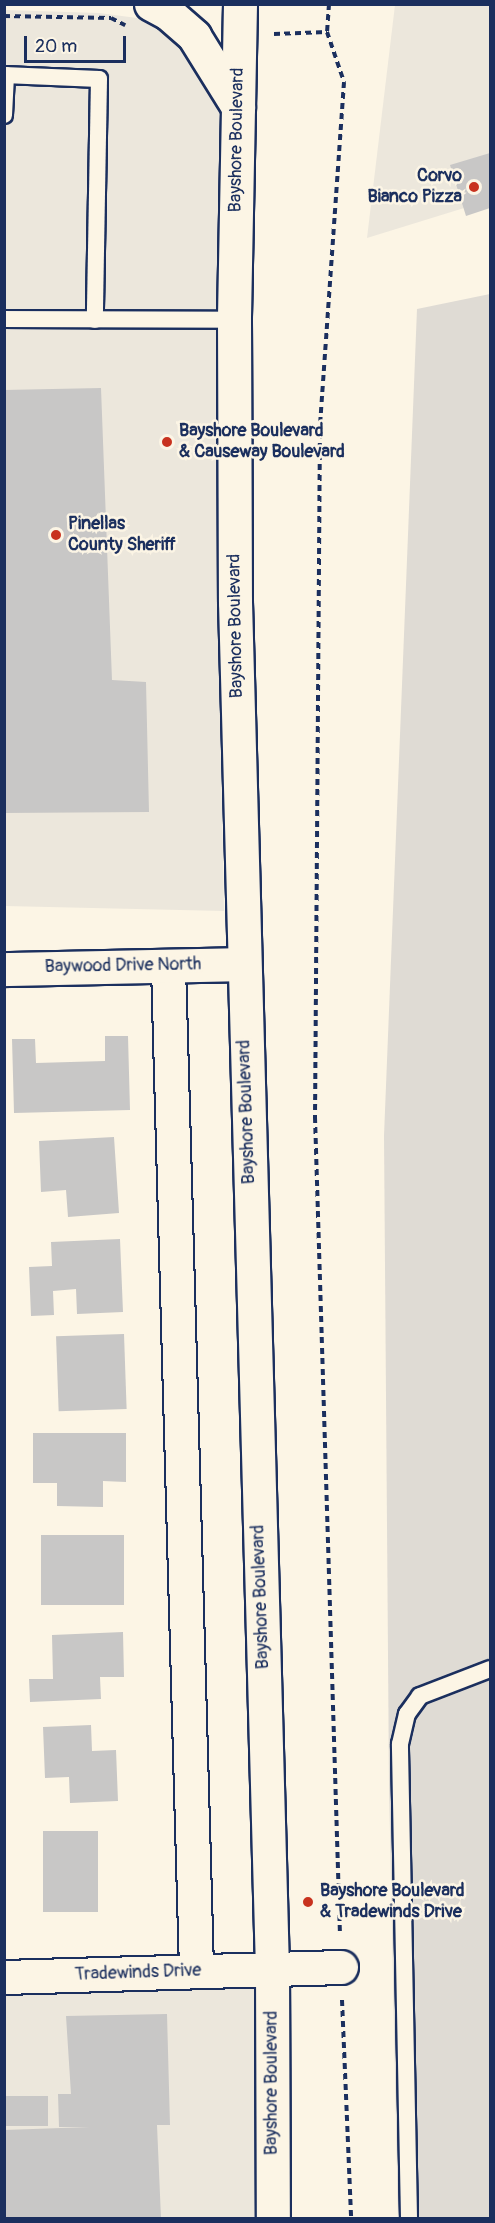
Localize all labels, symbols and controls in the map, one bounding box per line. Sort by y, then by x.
scale bar [27,24,129,62]
text: 20 m [35,35,77,58]
street label: Bayshore Boulevard [225,67,249,213]
place label: Corvo Bianco Pizza [368,166,462,208]
marker: Corvo Bianco Pizza [467,180,481,194]
place label: Bayshore Boulevard & Causeway Boulevard [179,421,345,464]
marker: Bayshore Boulevard & Causeway Boulevard [160,435,174,449]
place label: Pinellas County Sheriff [68,514,176,556]
marker: Pinellas County Sheriff [49,528,63,542]
street label: Bayshore Boulevard [224,553,248,699]
street label: Baywood Drive North [44,954,202,978]
street label: Bayshore Boulevard [234,1039,260,1185]
street label: Bayshore Boulevard [248,1524,274,1670]
place label: Bayshore Boulevard & Tradewinds Drive [320,1881,465,1924]
marker: Bayshore Boulevard & Tradewinds Drive [301,1895,315,1909]
street label: Tradewinds Drive [74,1960,202,1986]
street label: Bayshore Boulevard [261,2011,283,2155]

